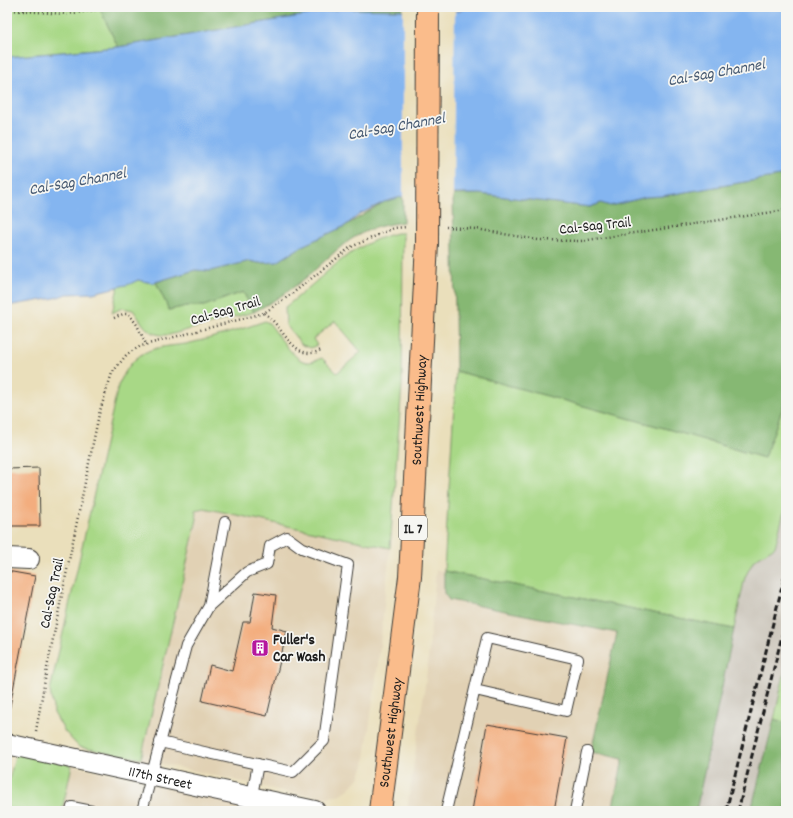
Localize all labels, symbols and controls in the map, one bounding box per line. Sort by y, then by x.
water label: Cal-Sag Channel [666,53,768,93]
water label: Cal-Sag Channel [346,107,448,147]
water label: Cal-Sag Channel [27,162,129,202]
street label: Cal-Sag Trail [558,212,632,242]
street label: Cal-Sag Trail [188,291,263,332]
street label: Southwest Highway [407,354,434,466]
road number: IL 7 [399,516,427,540]
street label: Cal-Sag Trail [35,556,71,631]
place label: Fuller's Car Wash [273,630,325,669]
building icon: Fuller's Car Wash [250,638,270,658]
street label: Southwest Highway [374,676,410,789]
street label: 117th Street [126,762,194,797]

